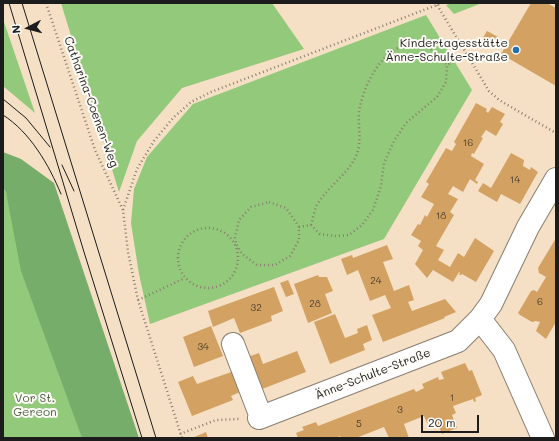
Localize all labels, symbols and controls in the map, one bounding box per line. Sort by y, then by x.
north arrow [8,8,48,48]
text: N [8,24,23,34]
street label: Catharina-Coenen-Weg [61,35,121,169]
place label: Kindertagesstätte Änne-Schulte-Straße [385,36,508,64]
marker: Kindertagesstätte Änne-Schulte-Straße [511,45,521,55]
house number: 16 [463,137,473,149]
house number: 14 [510,174,520,186]
house number: 18 [436,210,446,222]
house number: 24 [370,275,382,287]
house number: 6 [537,296,543,308]
house number: 28 [309,298,321,310]
house number: 32 [250,302,262,314]
house number: 34 [197,341,209,353]
street label: Änne-Schulte-Straße [313,345,433,403]
park label: Vor St. Gereon [13,391,57,419]
house number: 1 [450,392,454,404]
house number: 3 [397,404,403,416]
scale bar [423,407,481,433]
text: 20 m [428,414,456,430]
house number: 5 [356,418,362,430]

